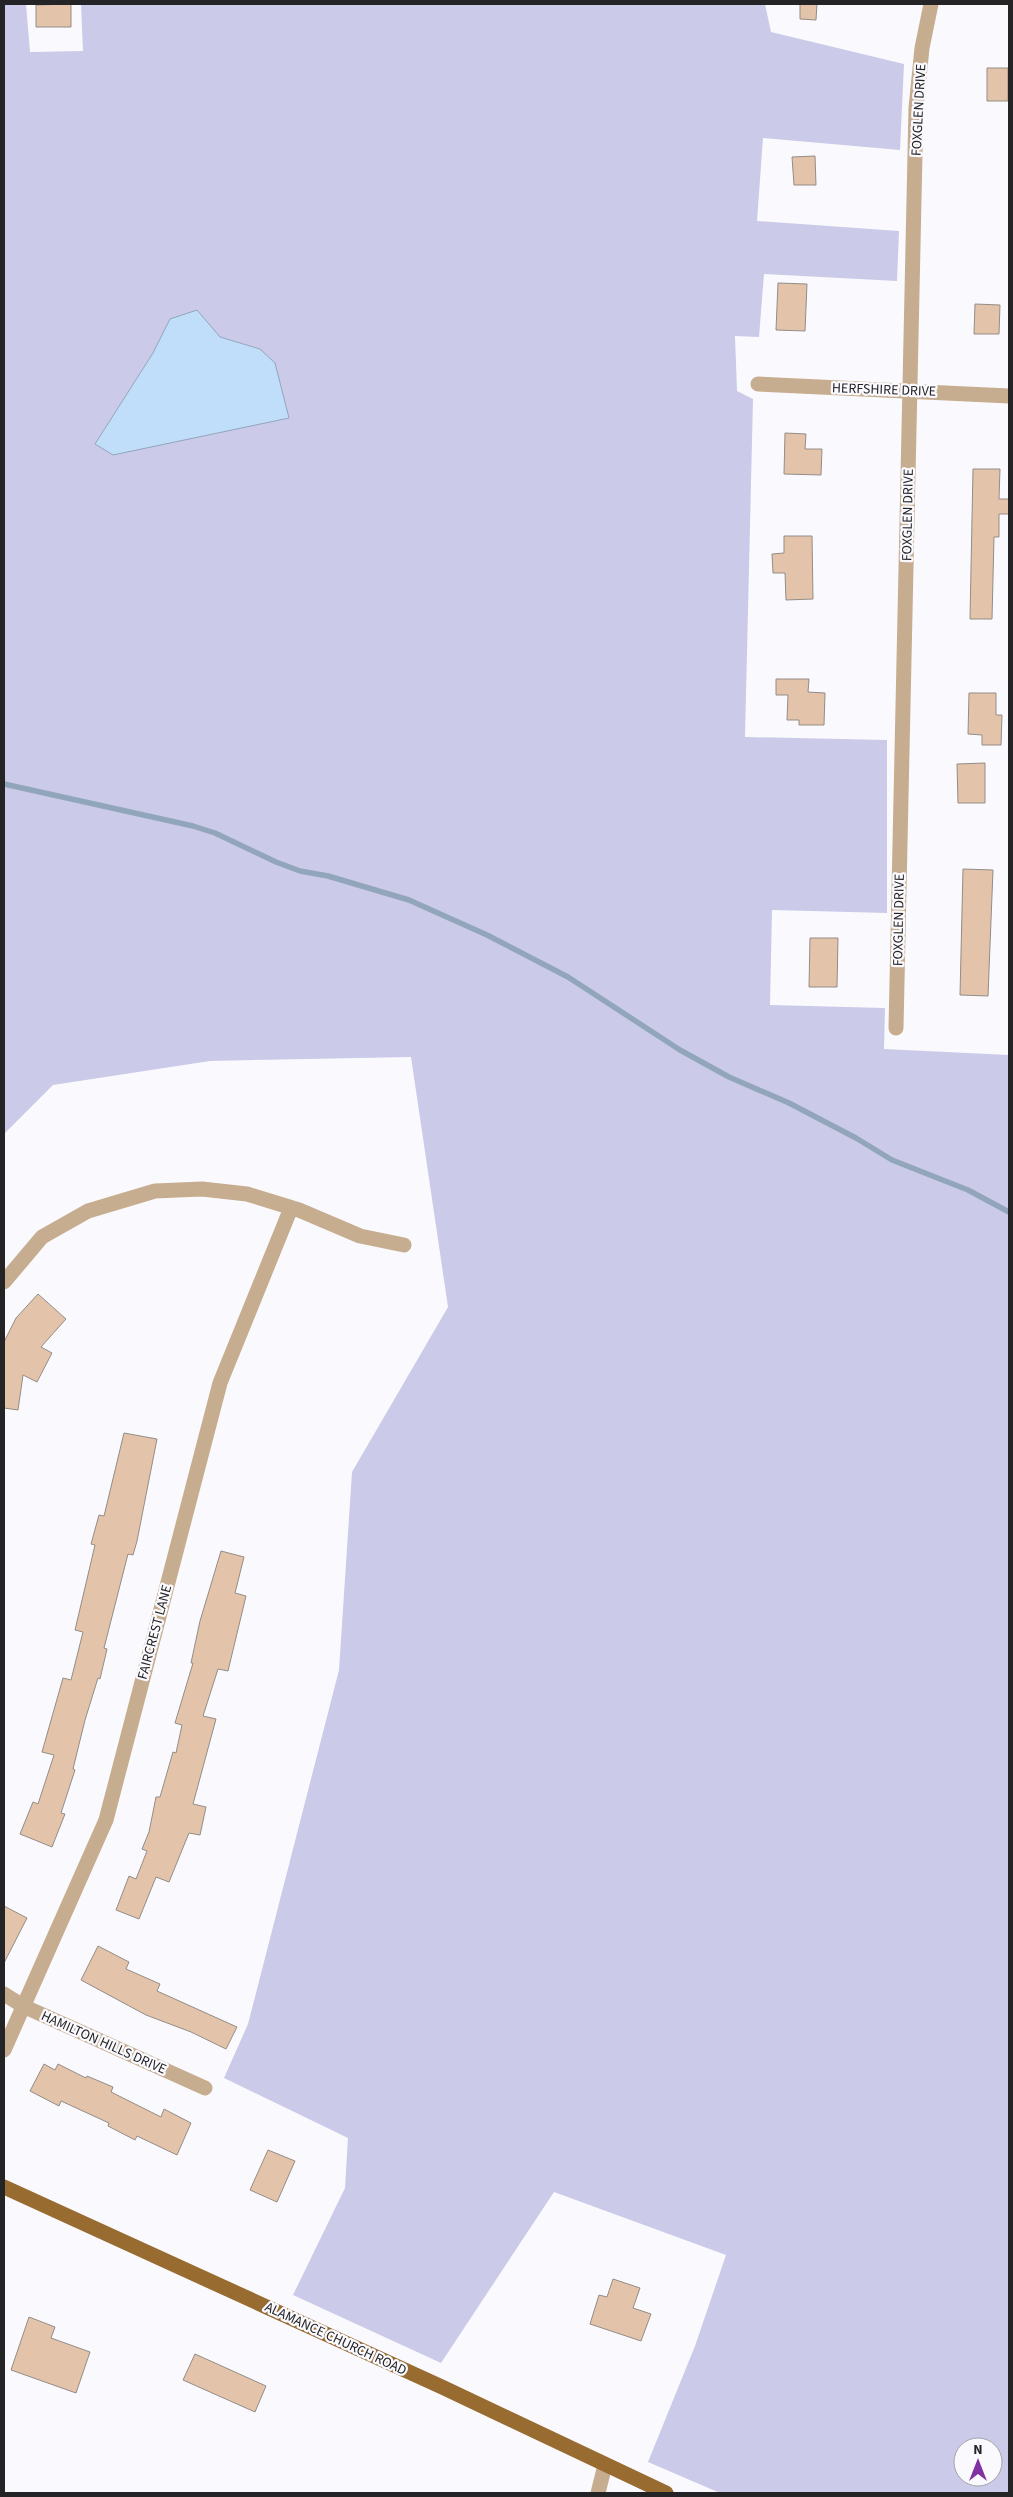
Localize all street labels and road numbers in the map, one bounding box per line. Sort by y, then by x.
street label: FOXGLEN DRIVE [907,63,931,157]
street label: HERFSHIRE DRIVE [831,378,936,402]
street label: FOXGLEN DRIVE [897,469,919,561]
street label: FOXGLEN DRIVE [888,874,910,966]
street label: FAIRCREST LANE [133,1583,177,1682]
street label: HAMILTON HILLS DRIVE [38,2006,169,2080]
street label: ALAMANCE CHURCH ROAD [261,2297,410,2381]

